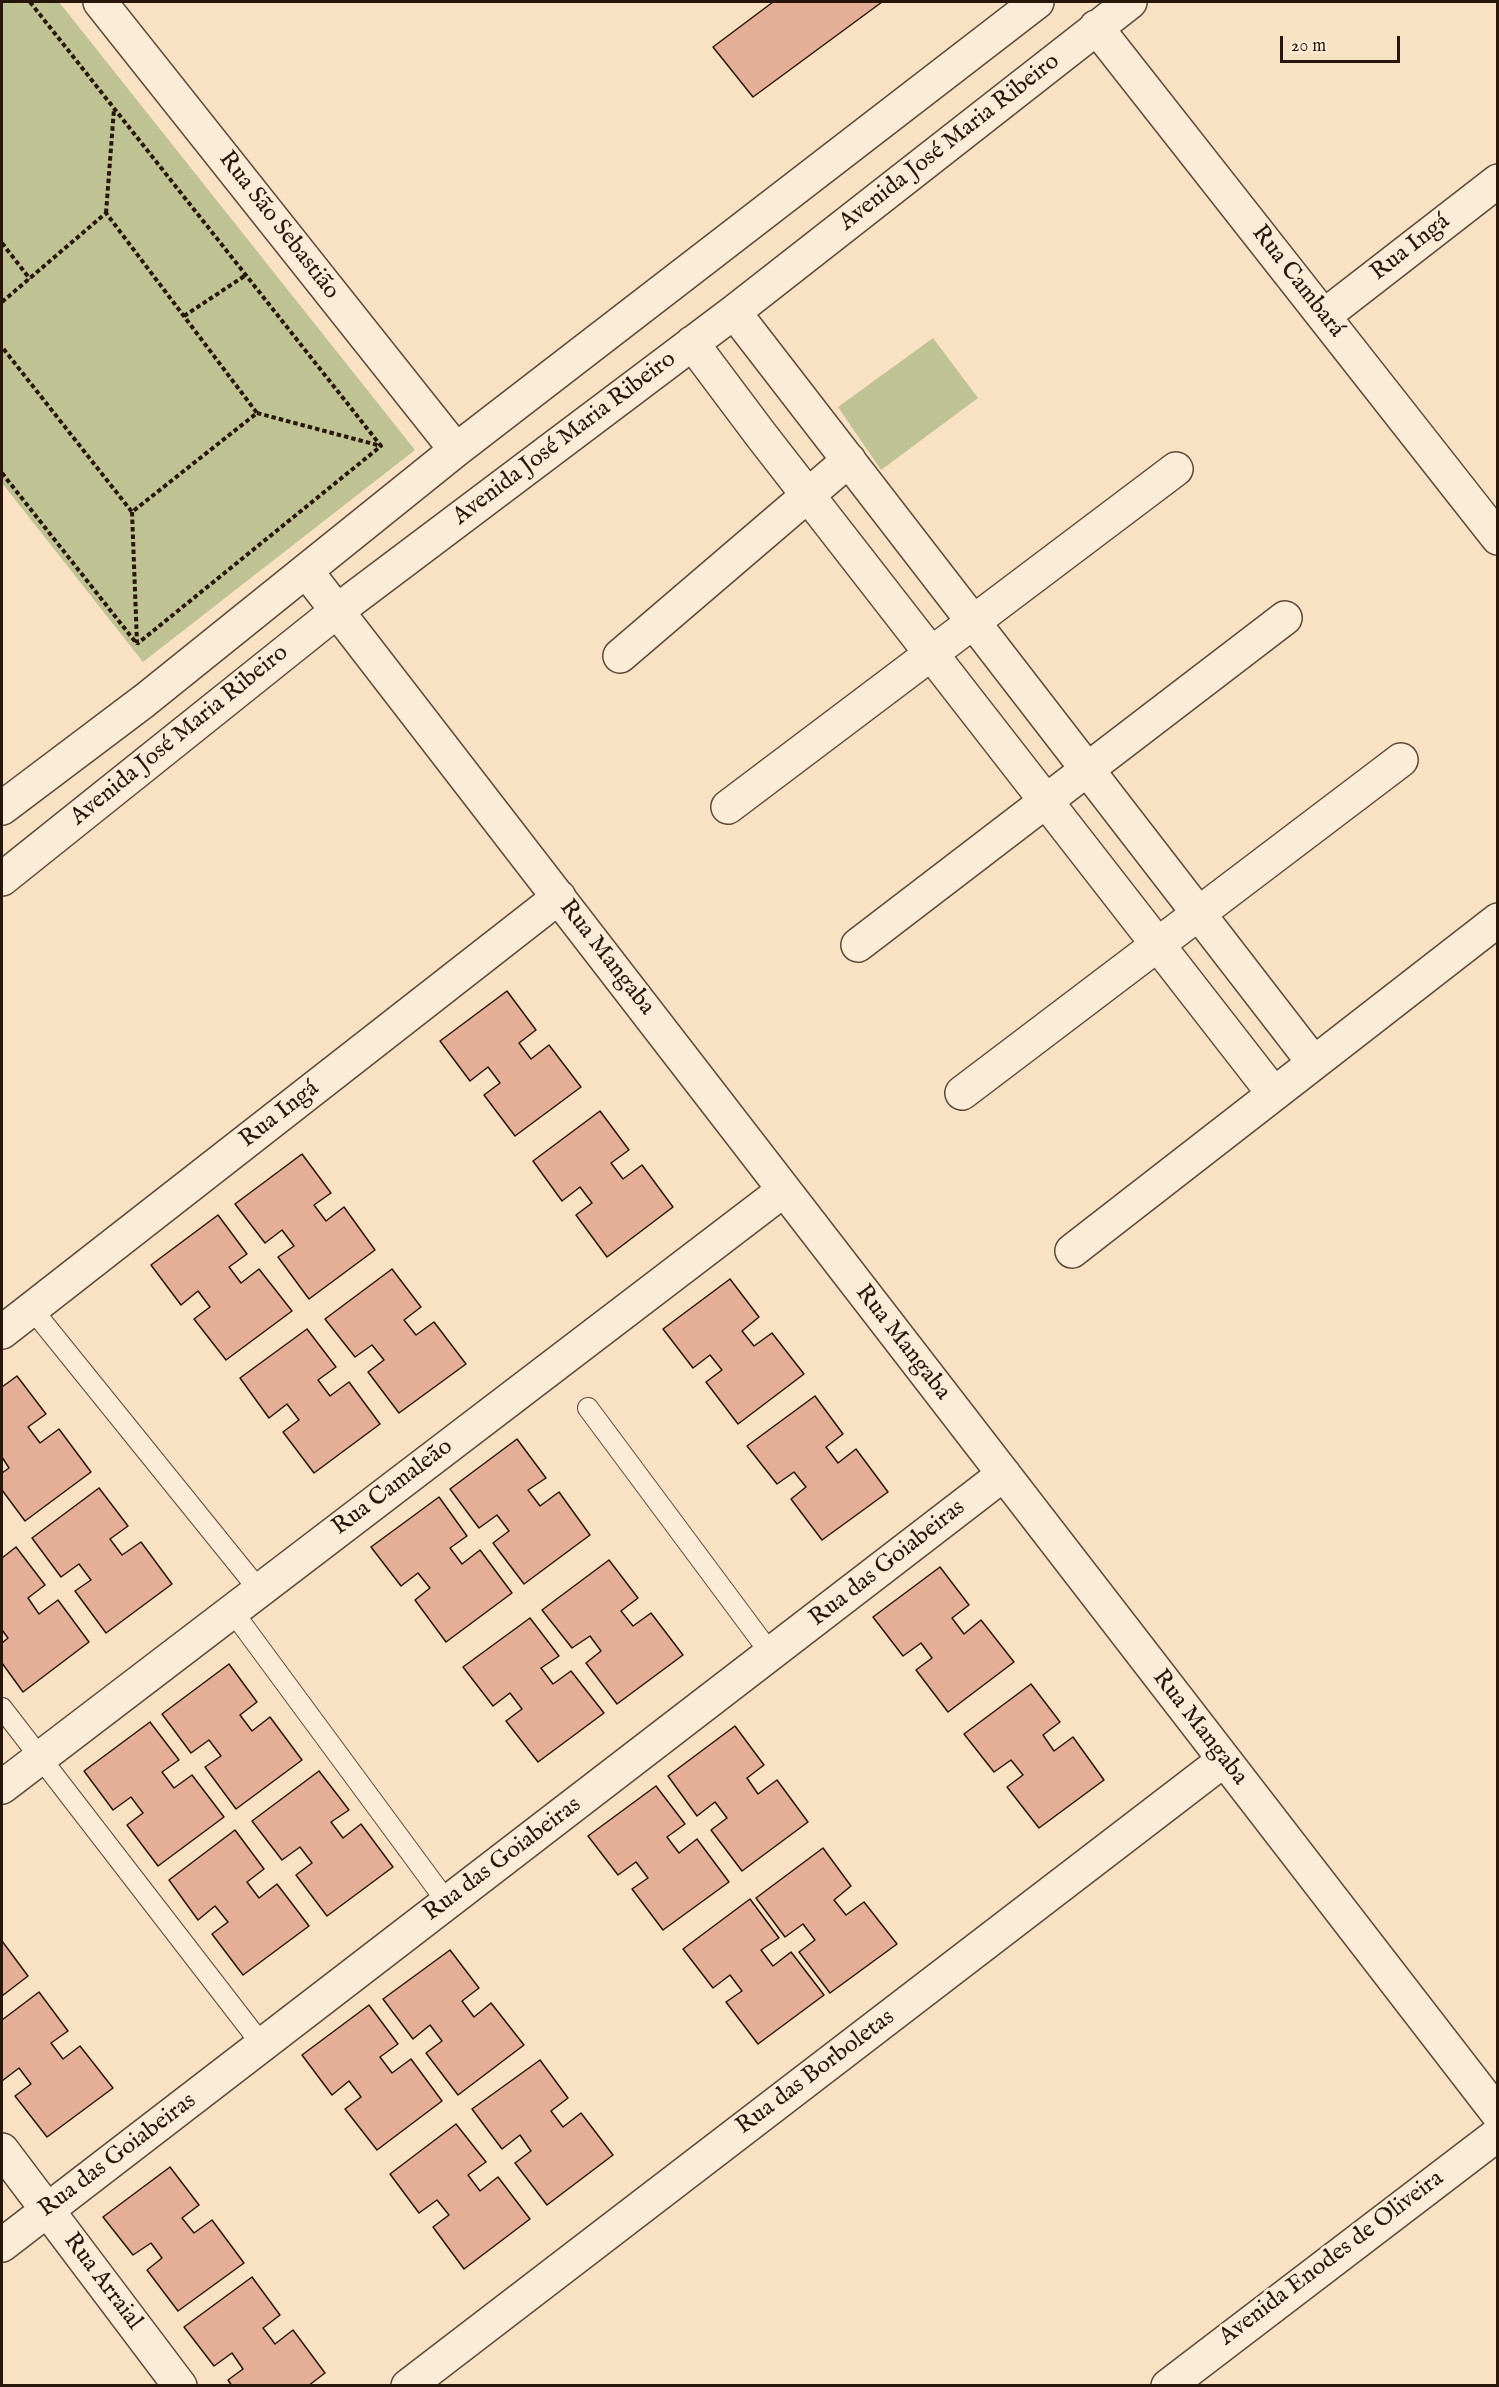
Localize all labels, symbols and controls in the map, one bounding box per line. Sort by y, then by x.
scale bar [1283,24,1403,62]
text: 20 m [1291,35,1326,58]
street label: Avenida José Maria Ribeiro [834,48,1066,238]
street label: Rua São Sebastião [211,146,345,306]
street label: Rua Ingá [1366,208,1456,288]
street label: Rua Cambará [1244,220,1350,344]
street label: Avenida José Maria Ribeiro [448,346,682,532]
street label: Avenida José Maria Ribeiro [65,639,295,833]
street label: Rua Mangaba [552,895,660,1021]
street label: Rua Ingá [235,1075,325,1155]
street label: Rua Mangaba [848,1280,956,1406]
street label: Rua Camaleão [327,1433,459,1543]
street label: Rua das Goiabeiras [804,1494,972,1634]
street label: Rua Mangaba [1145,1665,1253,1791]
street label: Rua das Goiabeiras [419,1791,587,1929]
street label: Rua das Borboletas [731,2004,901,2142]
street label: Rua das Goiabeiras [34,2087,202,2225]
street label: Avenida Enodes de Oliveira [1214,2165,1450,2353]
street label: Rua Arraial [56,2228,148,2336]

